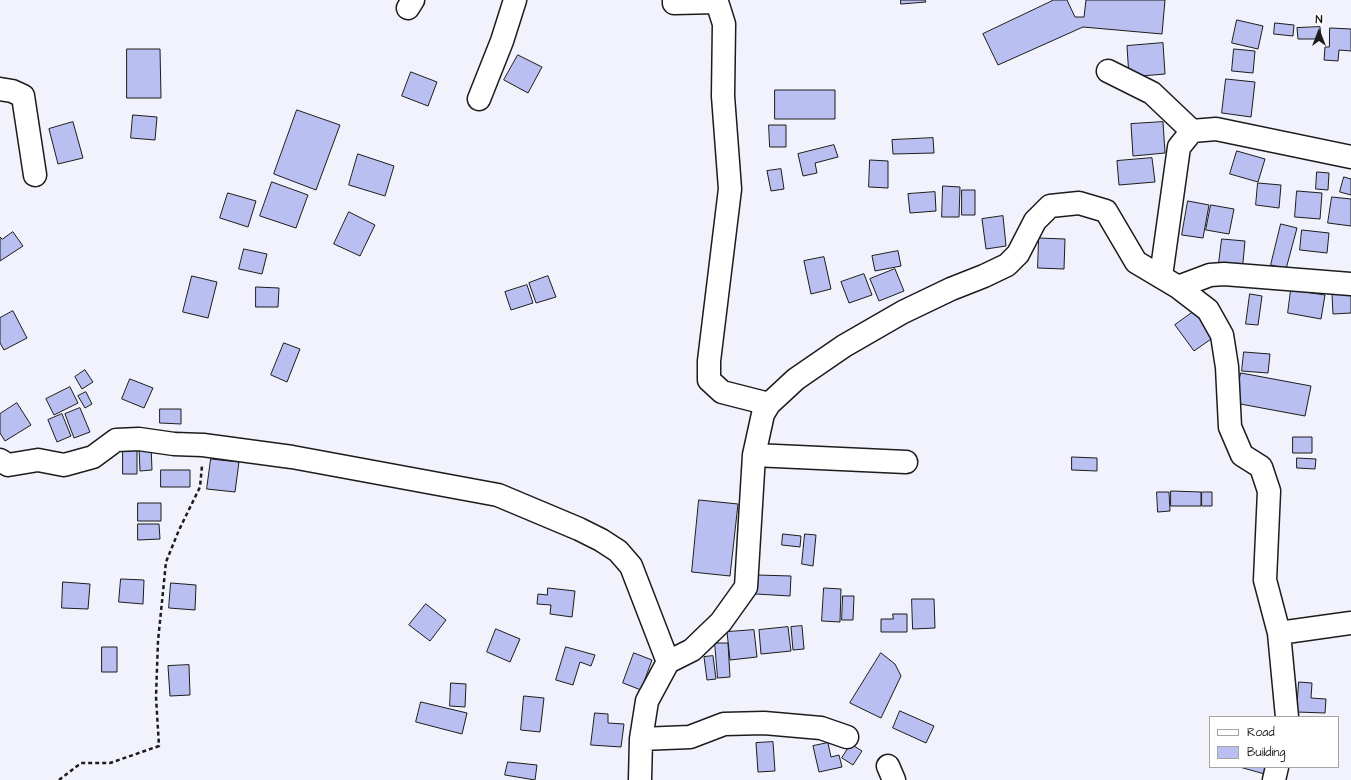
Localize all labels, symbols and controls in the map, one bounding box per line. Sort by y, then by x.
north arrow [1299,12,1339,52]
text: N [1316,12,1322,27]
legend [1209,716,1339,768]
text: Road [1247,724,1275,741]
text: Building [1247,744,1285,761]

